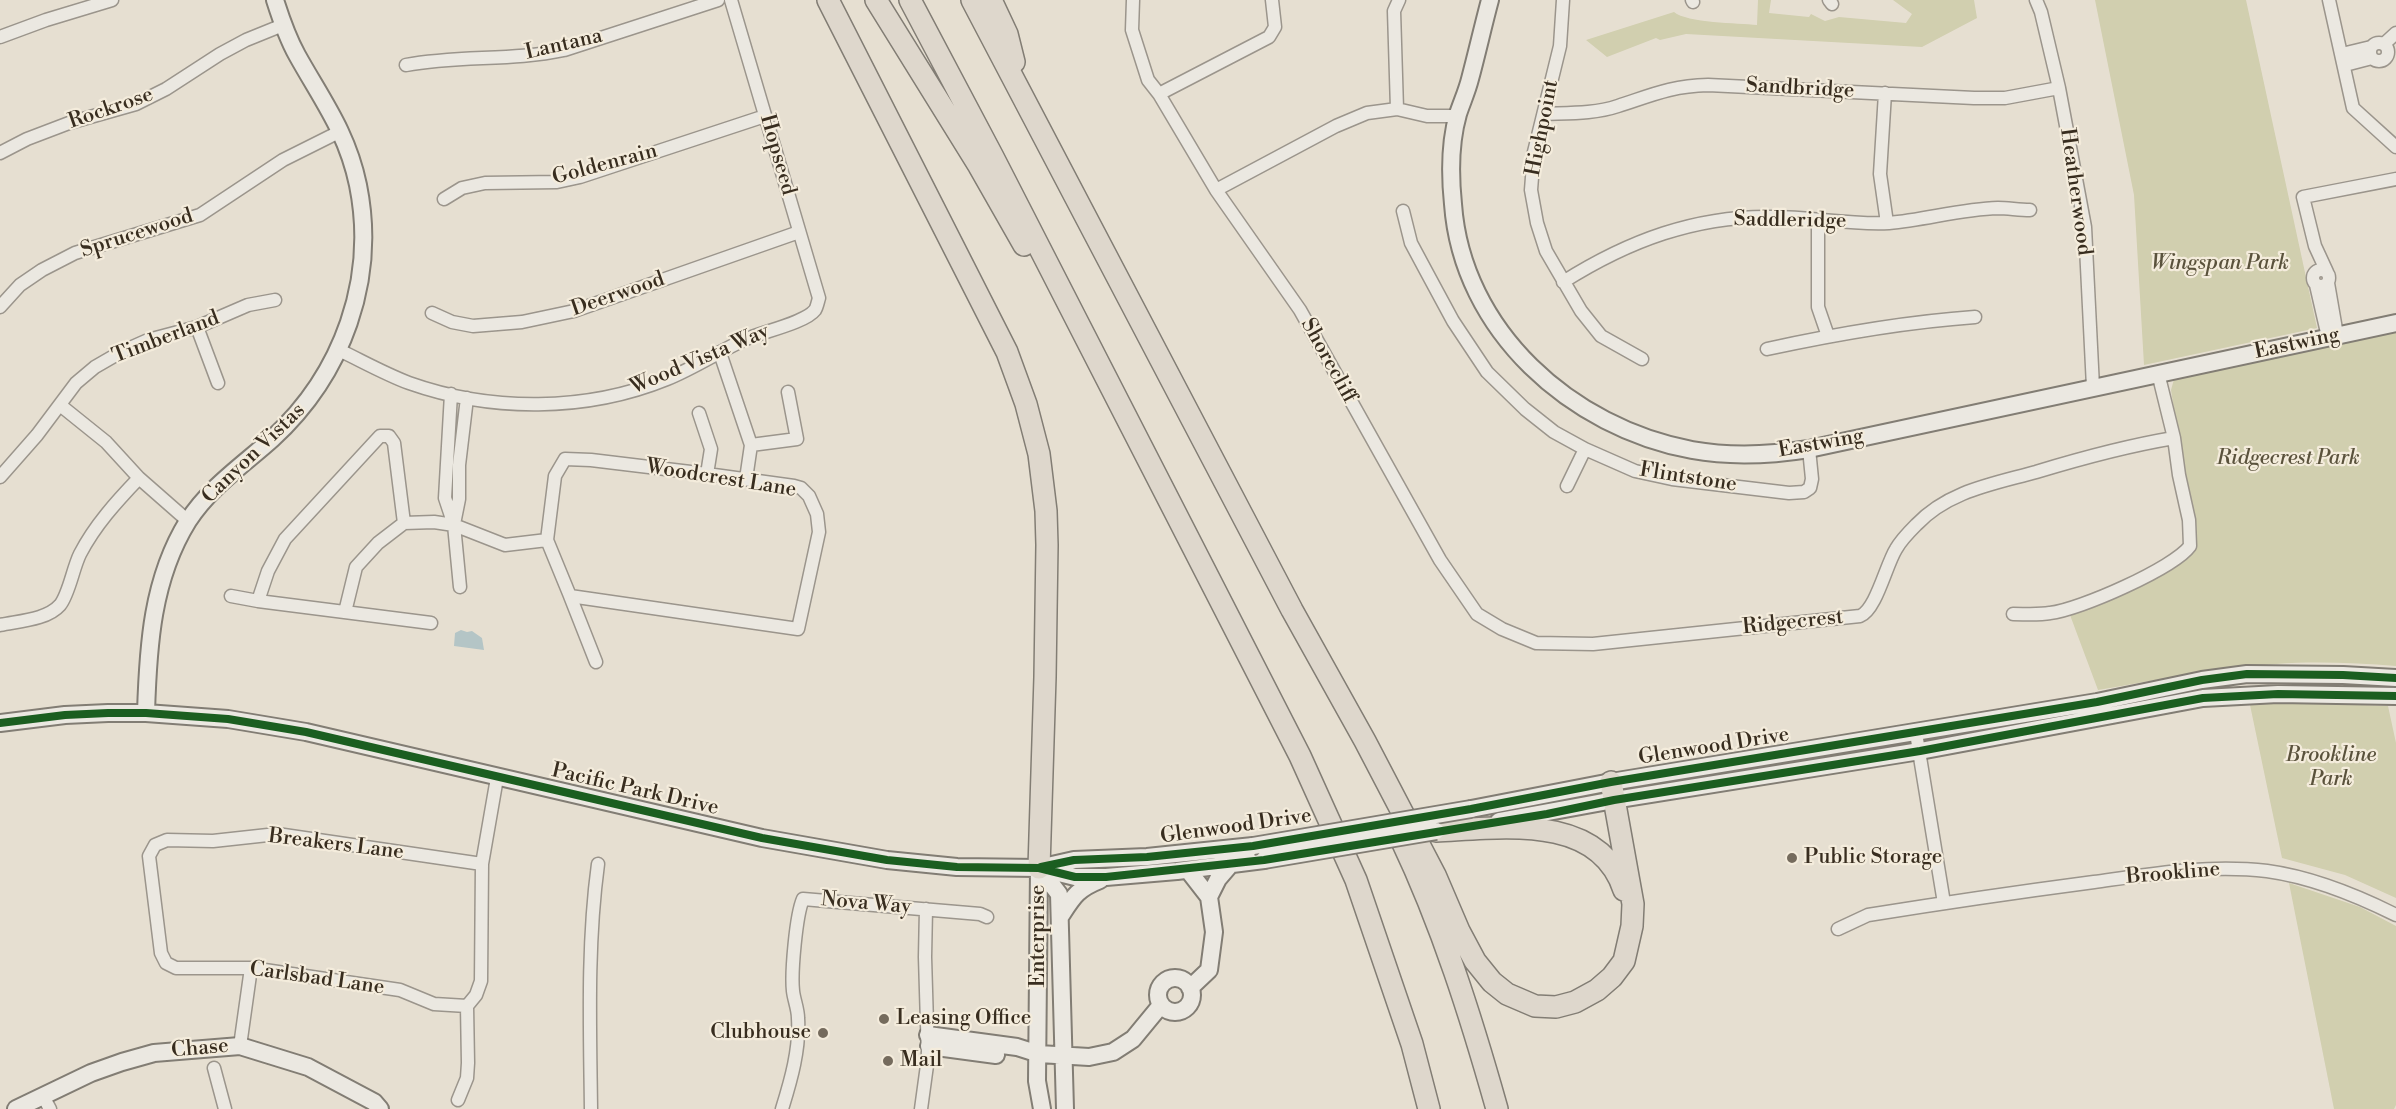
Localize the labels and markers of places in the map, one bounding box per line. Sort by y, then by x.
place label: Public Storage [1804,845,1942,871]
marker: Public Storage [1785,851,1799,865]
place label: Leasing Office [896,1006,1031,1032]
marker: Leasing Office [877,1012,891,1026]
place label: Clubhouse [710,1020,811,1046]
marker: Clubhouse [816,1026,830,1040]
place label: Mail [900,1048,942,1074]
marker: Mail [881,1054,895,1068]

